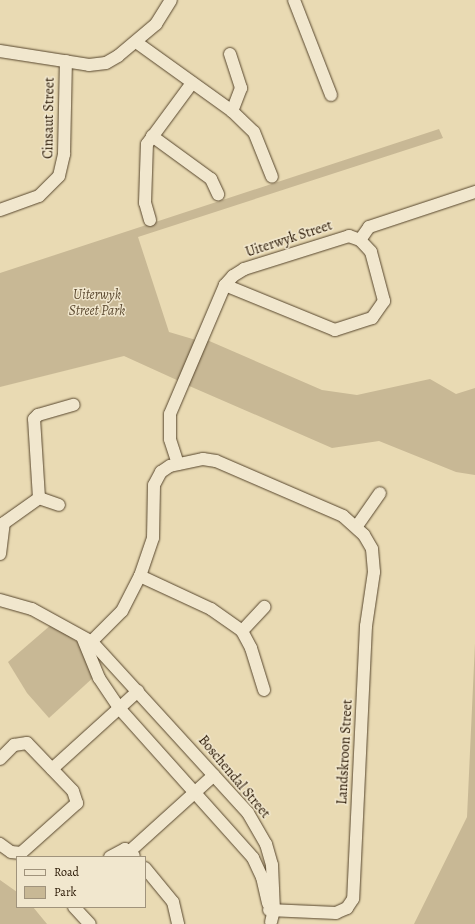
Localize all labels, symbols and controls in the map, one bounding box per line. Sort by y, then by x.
street label: Cinsaut Street [40,77,58,159]
street label: Uiterwyk Street [244,217,334,261]
park label: Uiterwyk Street Park [69,287,125,320]
street label: Landskroon Street [334,699,356,805]
street label: Boschendal Street [195,732,273,822]
legend [16,856,146,908]
text: Road [54,864,79,880]
text: Park [54,884,77,900]

